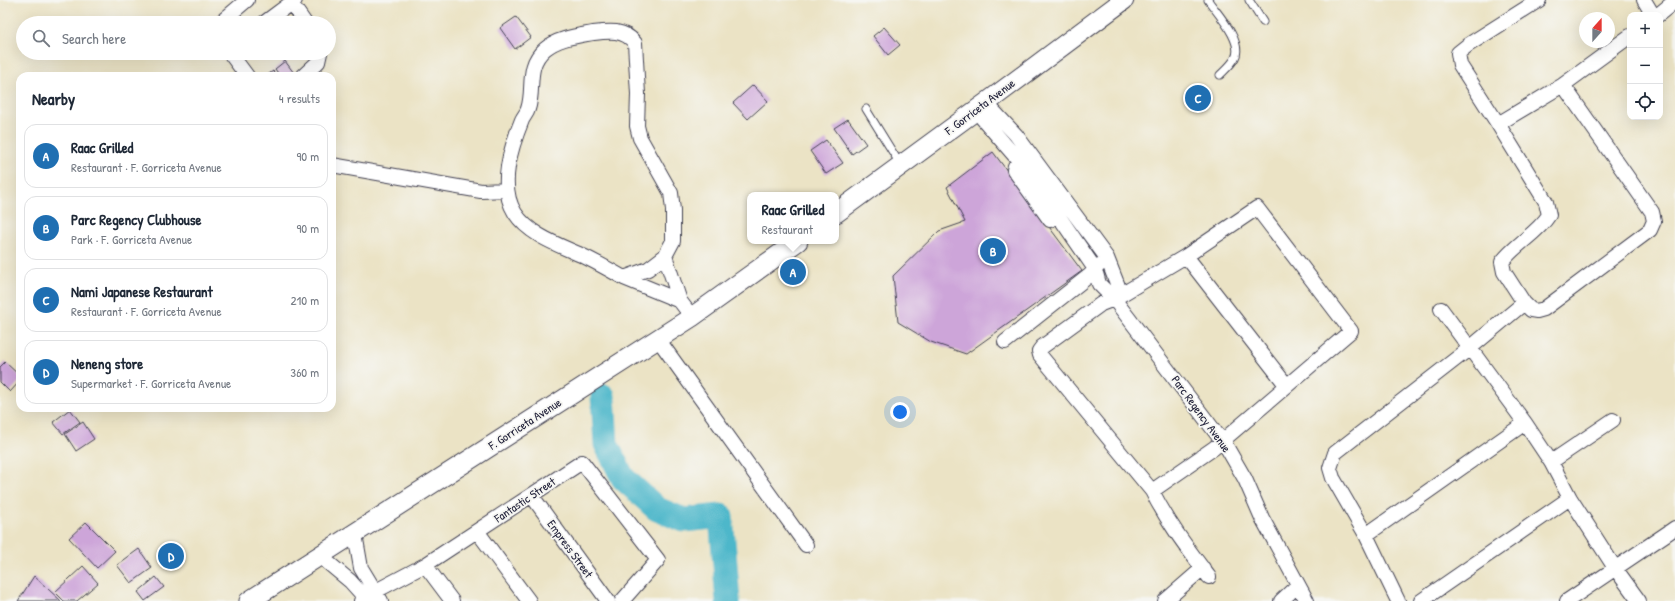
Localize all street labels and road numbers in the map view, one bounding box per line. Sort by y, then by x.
street label: F. Gorriceta Avenue [940,74,1018,139]
street label: Parc Regency Avenue [1168,372,1235,456]
street label: F. Gorriceta Avenue [484,394,565,454]
street label: Fantastic Street [490,472,559,527]
street label: Empress Street [544,516,598,582]

